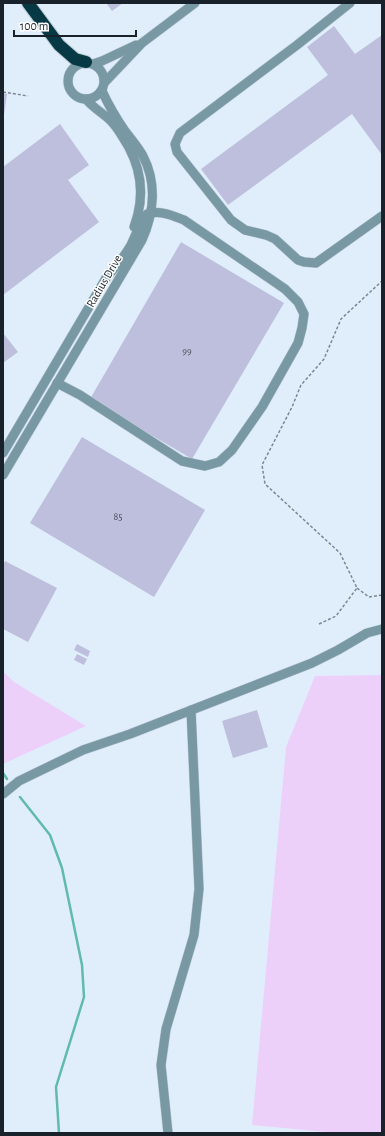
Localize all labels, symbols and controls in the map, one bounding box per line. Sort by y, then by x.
scale bar [14,12,136,38]
text: 100 m [20,20,48,32]
street label: Radius Drive [84,253,124,309]
house number: 99 [182,346,192,356]
house number: 85 [114,512,122,522]

